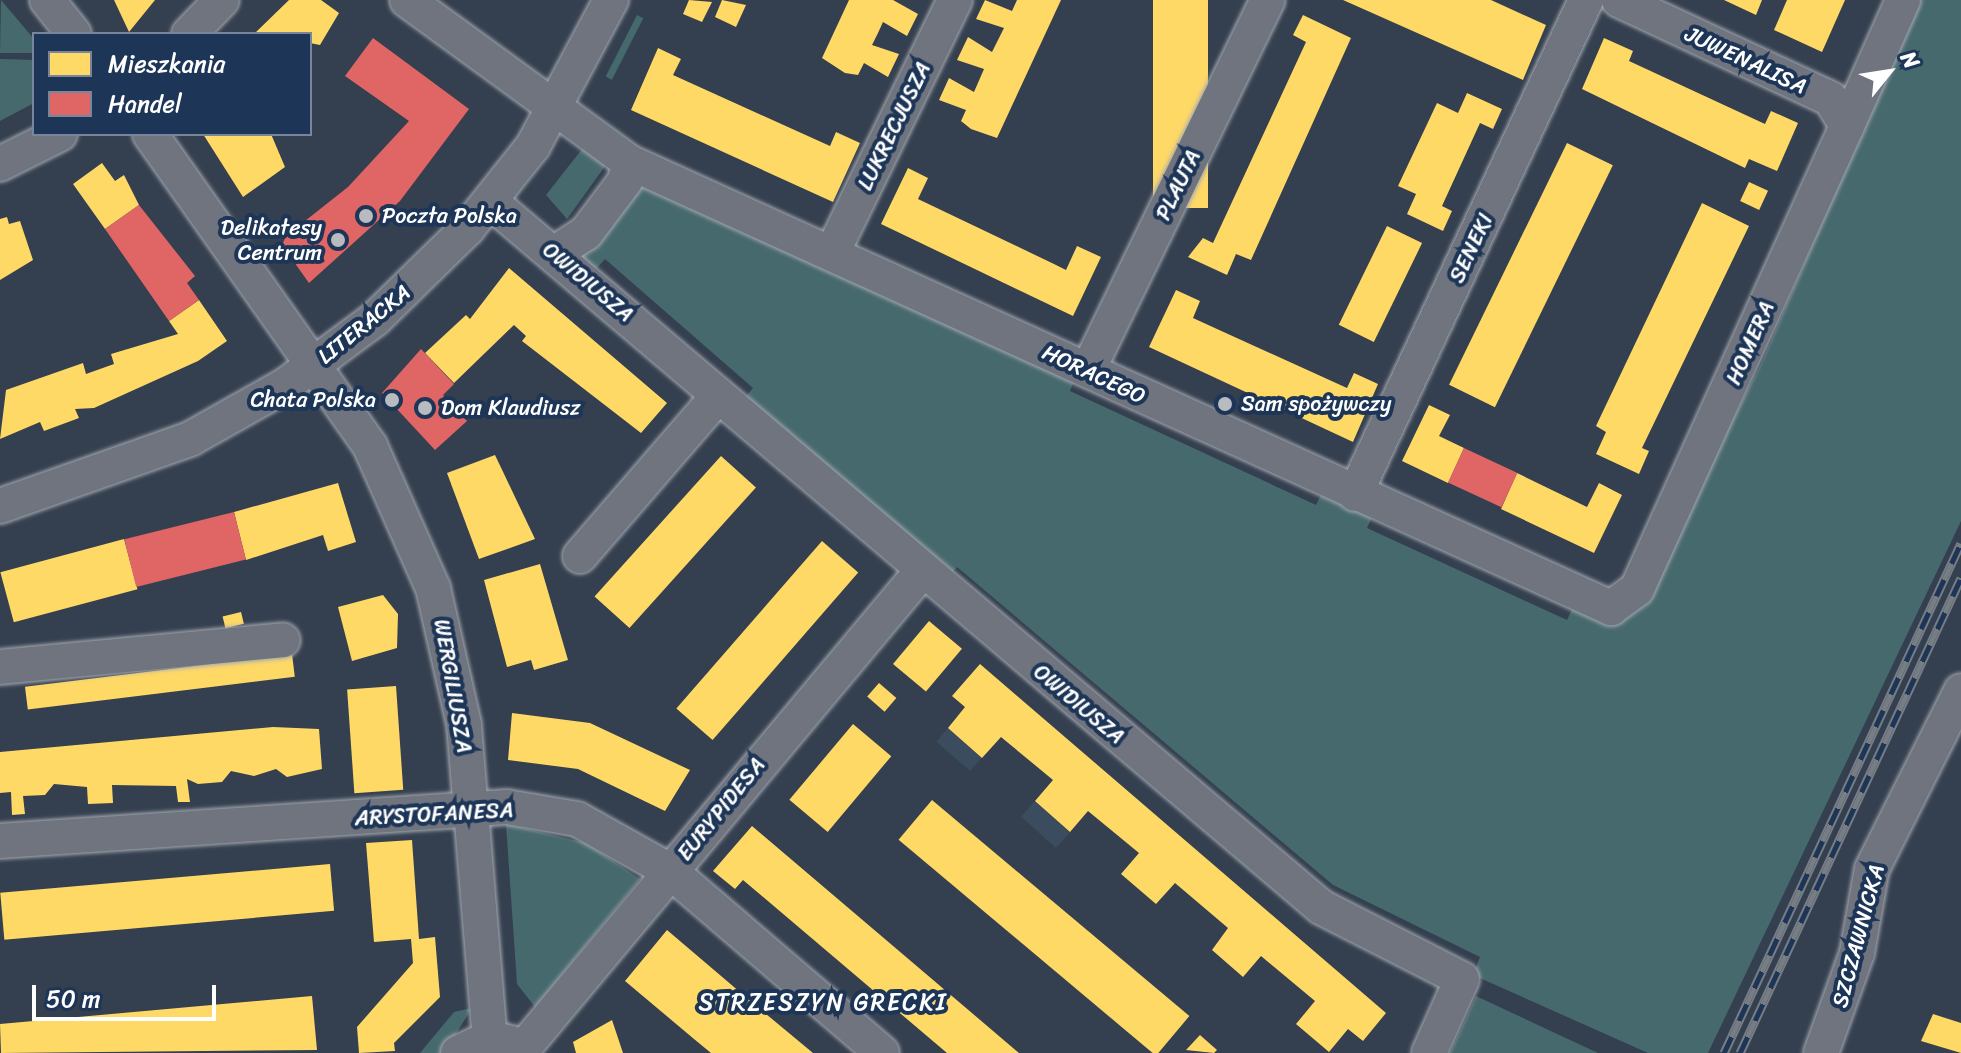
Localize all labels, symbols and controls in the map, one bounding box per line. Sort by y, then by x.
street label: JUWENALISA [1681,20,1811,100]
legend [32,32,312,136]
north arrow [1849,32,1929,112]
text: Mieszkania [108,43,225,85]
text: N [1890,43,1931,76]
street label: LUKRECJUSZA [852,58,936,194]
text: Handel [108,83,182,125]
street label: PLAUTA [1150,146,1206,224]
place label: Poczta Polska [382,203,517,229]
marker: Poczta Polska [357,207,375,225]
street label: SENEKI [1443,209,1499,287]
place label: Delikatesy Centrum [221,214,322,266]
marker: Delikatesy Centrum [329,231,347,249]
street label: OWIDIUSZA [537,236,639,328]
street label: LITERACKA [312,279,416,369]
street label: HOMERA [1720,297,1780,389]
street label: HORACEGO [1038,339,1150,409]
place label: Chata Polska [250,387,376,413]
marker: Chata Polska [383,391,401,409]
place label: Sam spożywczy [1241,391,1391,417]
place label: Dom Klaudiusz [441,395,579,421]
marker: Sam spożywczy [1216,395,1234,413]
marker: Dom Klaudiusz [416,399,434,417]
street label: WERGILIUSZA [428,617,478,755]
street label: OWIDIUSZA [1028,658,1130,750]
street label: EURYPIDESA [671,752,771,866]
street label: ARYSTOFANESA [354,797,514,831]
street label: SZCZAWNICKA [1826,862,1890,1010]
scale bar [36,969,220,1019]
text: 50 m [46,978,101,1020]
district label: STRZESZYN GRECKI [700,989,946,1017]

